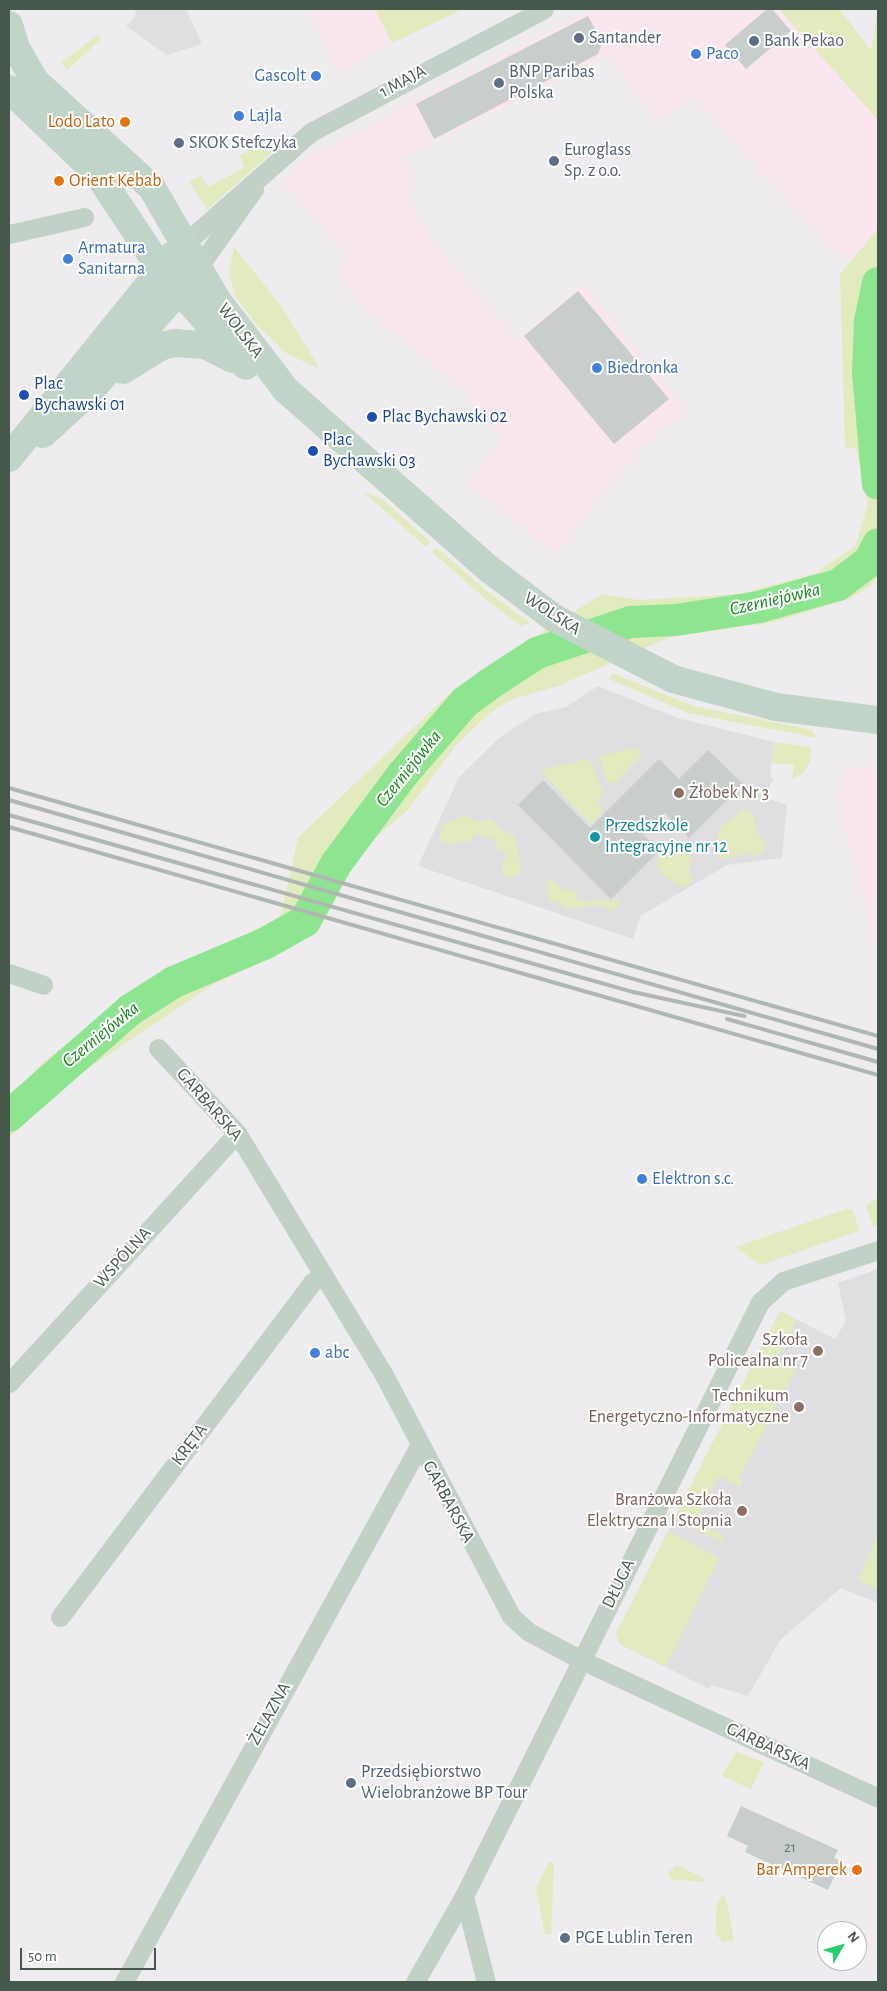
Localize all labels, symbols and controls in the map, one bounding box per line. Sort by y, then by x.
place label: Santander [589,27,661,49]
place label: Bank Pekao [764,30,844,52]
marker: Santander [573,32,585,44]
marker: Bank Pekao [748,35,760,47]
place label: Paco [706,43,739,65]
marker: Paco [690,48,702,60]
street label: 1 MAJA [376,61,430,103]
place label: BNP Paribas Polska [509,62,595,104]
place label: Gascolt [254,65,306,87]
marker: Gascolt [310,70,322,82]
marker: BNP Paribas Polska [493,77,505,89]
place label: Lajla [249,105,282,127]
marker: Lajla [233,110,245,122]
place label: Lodo Lato [48,111,115,133]
marker: Lodo Lato [119,116,131,128]
place label: SKOK Stefczyka [189,132,297,154]
marker: SKOK Stefczyka [173,137,185,149]
place label: Euroglass Sp. z o.o. [564,140,631,182]
marker: Euroglass Sp. z o.o. [548,155,560,167]
place label: Orient Kebab [69,170,161,192]
marker: Orient Kebab [53,175,65,187]
place label: Armatura Sanitarna [78,238,145,280]
marker: Armatura Sanitarna [62,253,74,265]
street label: WOLSKA [212,299,268,363]
place label: Biedronka [607,357,679,379]
marker: Biedronka [591,362,603,374]
place label: Plac Bychawski 01 [34,374,125,416]
marker: Plac Bychawski 01 [18,389,30,401]
place label: Plac Bychawski 02 [382,406,507,428]
marker: Plac Bychawski 02 [366,411,378,423]
place label: Plac Bychawski 03 [323,430,416,472]
marker: Plac Bychawski 03 [307,445,319,457]
water label: Czerniejówka [727,579,823,621]
street label: WOLSKA [520,588,584,640]
water label: Czerniejówka [371,726,447,812]
place label: Żłobek Nr 3 [689,782,769,804]
marker: Żłobek Nr 3 [673,787,685,799]
place label: Przedszkole Integracyjne nr 12 [605,816,727,859]
marker: Przedszkole Integracyjne nr 12 [589,831,601,843]
water label: Czerniejówka [58,997,144,1073]
street label: GARBARSKA [171,1064,247,1146]
place label: Elektron s.c. [652,1168,734,1190]
marker: Elektron s.c. [636,1173,648,1185]
street label: WSPÓLNA [90,1223,156,1293]
place label: Szkoła Policealna nr 7 [708,1330,808,1372]
place label: abc [325,1342,349,1364]
marker: Szkoła Policealna nr 7 [812,1345,824,1357]
marker: abc [309,1347,321,1359]
place label: Technikum Energetyczno-Informatyczne [588,1386,789,1428]
marker: Technikum Energetyczno-Informatyczne [793,1401,805,1413]
street label: KRĘTA [167,1420,213,1470]
street label: GARBARSKA [417,1457,479,1547]
place label: Branżowa Szkoła Elektryczna I Stopnia [587,1490,732,1532]
marker: Branżowa Szkoła Elektryczna I Stopnia [736,1505,748,1517]
street label: DŁUGA [598,1556,640,1612]
street label: ŻELAZNA [244,1679,296,1749]
street label: GARBARSKA [723,1718,813,1776]
place label: Przedsiębiorstwo Wielobranżowe BP Tour [361,1762,527,1805]
marker: Przedsiębiorstwo Wielobranżowe BP Tour [345,1777,357,1789]
house number: 21 [784,1839,796,1857]
place label: Bar Amperek [756,1859,847,1881]
marker: Bar Amperek [851,1864,863,1876]
north arrow [817,1921,867,1971]
place label: PGE Lublin Teren [575,1927,693,1949]
text: N [845,1929,862,1946]
marker: PGE Lublin Teren [559,1932,571,1944]
scale bar [22,1938,159,1970]
text: 50 m [28,1949,57,1964]

